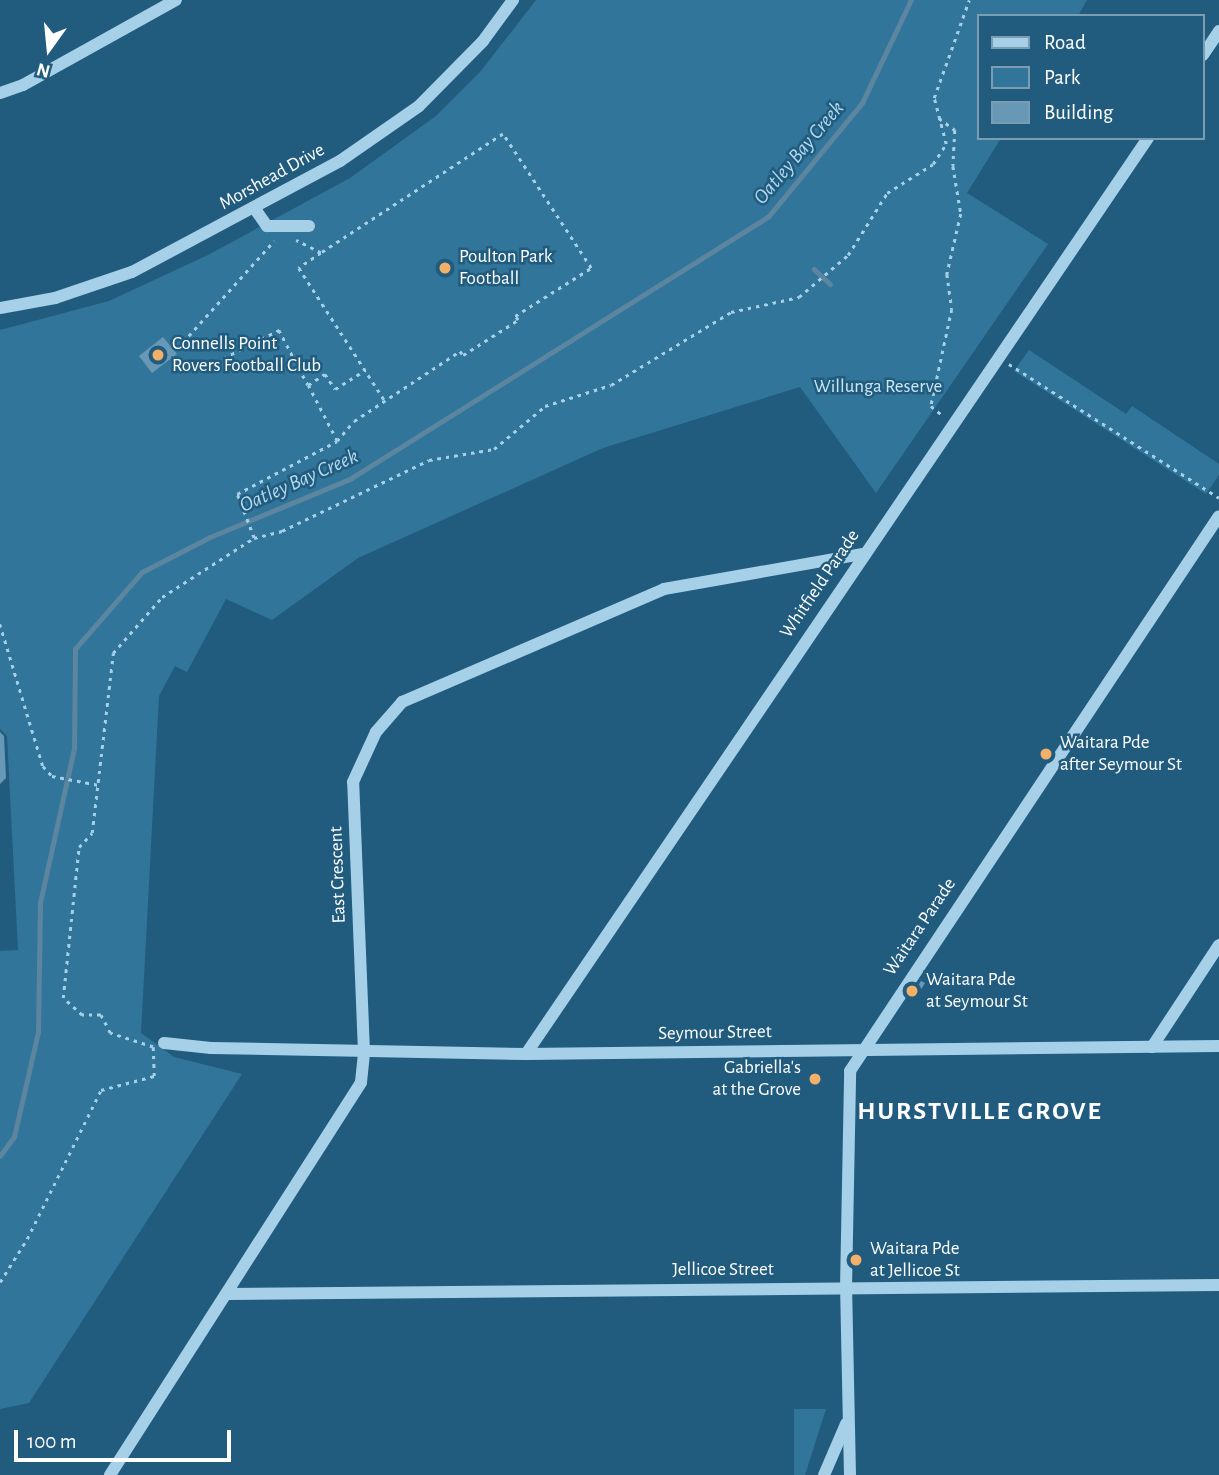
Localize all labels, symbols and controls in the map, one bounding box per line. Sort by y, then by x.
north arrow [14,14,84,84]
legend [978,14,1205,140]
text: Road [1044,32,1086,53]
text: N [35,59,52,81]
text: Park [1044,67,1080,88]
water label: Oatley Bay Creek [748,96,850,210]
text: Building [1044,102,1113,123]
street label: Morshead Drive [215,139,329,215]
place label: Poulton Park Football [459,246,552,290]
marker: Poulton Park Football [437,260,453,276]
place label: Connells Point Rovers Football Club [172,333,321,377]
marker: Connells Point Rovers Football Club [150,347,166,363]
park label: Willunga Reserve [814,376,942,398]
water label: Oatley Bay Creek [236,444,362,518]
street label: Whitfield Parade [775,526,865,642]
place label: Waitara Pde after Seymour St [1060,732,1182,776]
marker: Waitara Pde after Seymour St [1038,746,1054,762]
street label: East Crescent [325,826,351,924]
street label: Waitara Parade [879,874,961,980]
place label: Waitara Pde at Seymour St [926,969,1028,1013]
marker: Waitara Pde at Seymour St [904,983,920,999]
street label: Seymour Street [658,1021,772,1045]
place label: Gabriella's at the Grove [712,1057,801,1101]
marker: Gabriella's at the Grove [807,1071,823,1087]
district label: HURSTVILLE GROVE [859,1096,1101,1128]
place label: Waitara Pde at Jellicoe St [870,1238,960,1282]
marker: Waitara Pde at Jellicoe St [848,1252,864,1268]
street label: Jellicoe Street [672,1259,774,1281]
scale bar [18,1416,234,1460]
text: 100 m [27,1431,77,1452]

